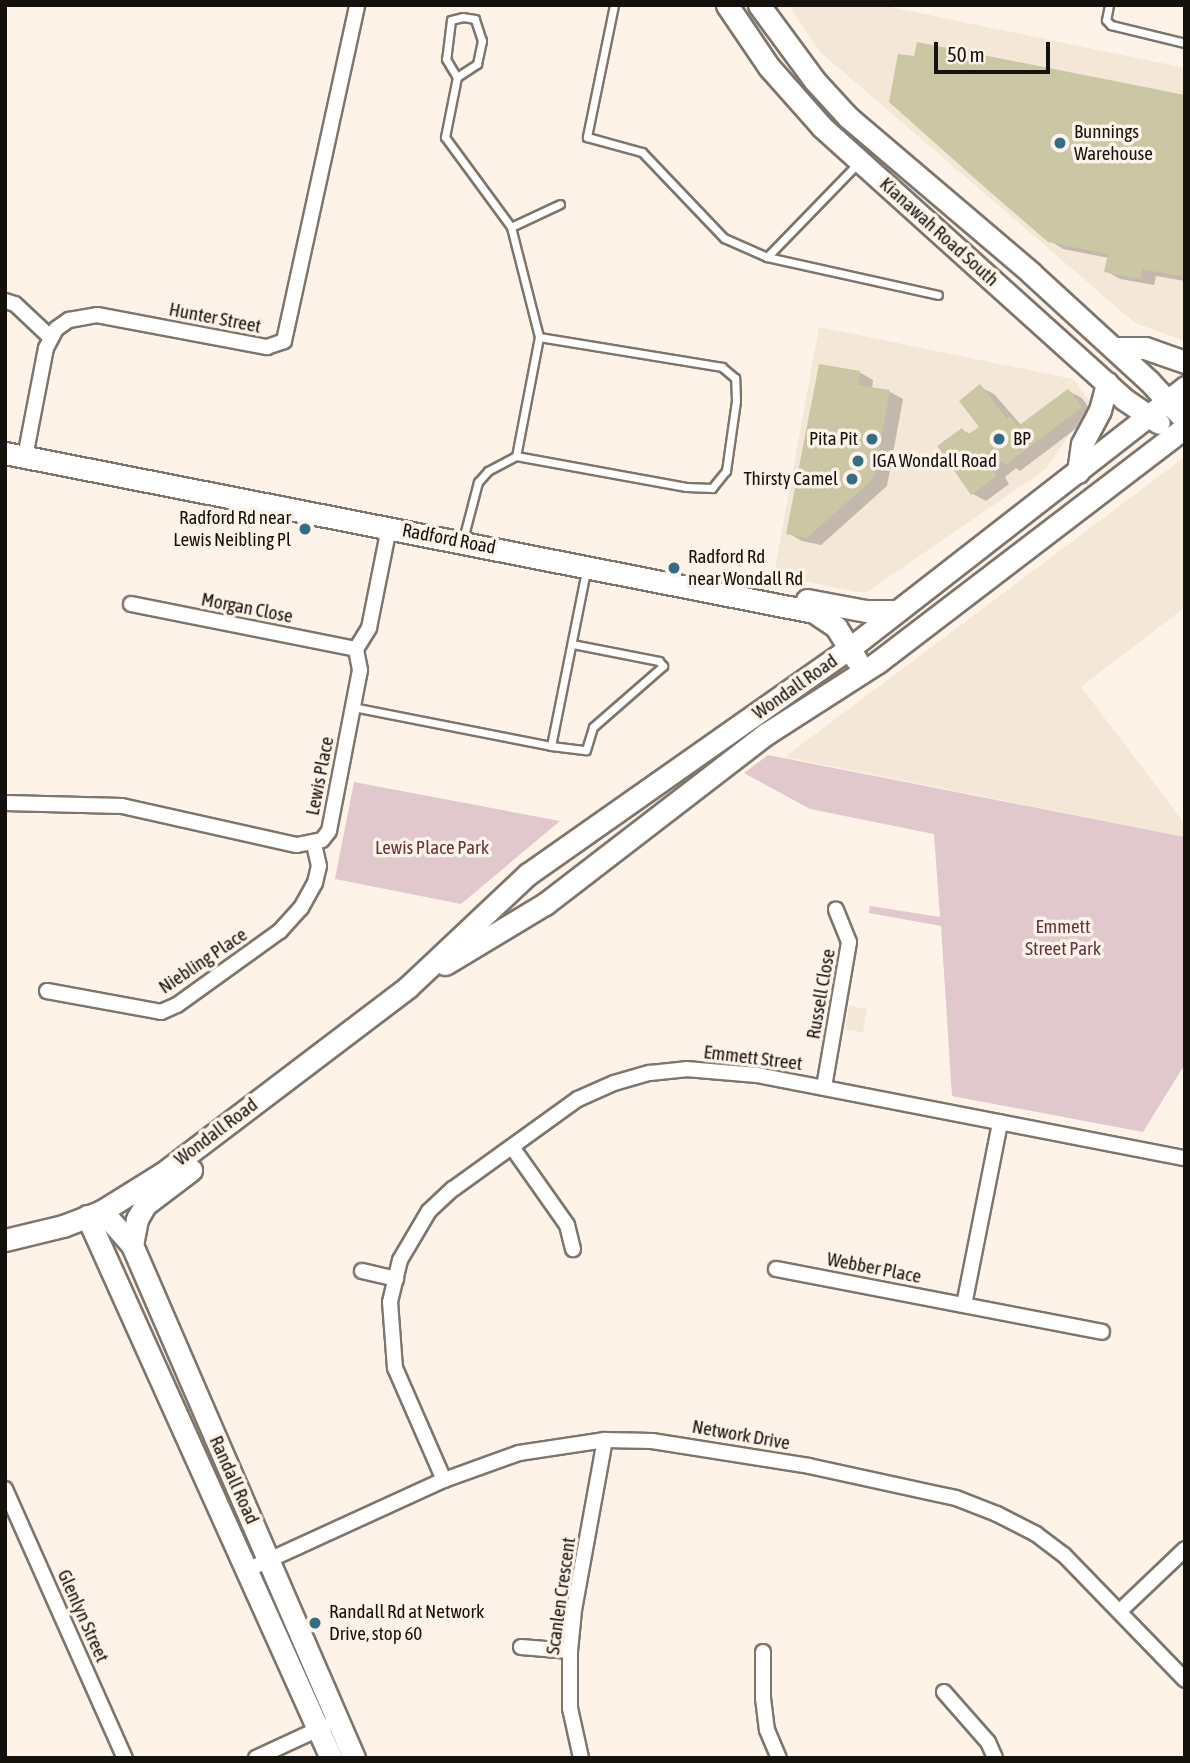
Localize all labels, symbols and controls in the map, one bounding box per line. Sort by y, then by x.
scale bar [938,28,1054,72]
text: 50 m [947,42,985,66]
place label: Bunnings Warehouse [1074,121,1153,165]
marker: Bunnings Warehouse [1052,135,1068,151]
street label: Kianawah Road South [875,173,1003,291]
street label: Hunter Street [167,298,263,338]
place label: Pita Pit [809,428,858,450]
place label: BP [1013,428,1031,450]
marker: Pita Pit [864,431,880,447]
marker: BP [991,431,1007,447]
place label: IGA Wondall Road [872,450,997,472]
marker: IGA Wondall Road [850,453,866,469]
place label: Thirsty Camel [744,468,838,490]
marker: Thirsty Camel [844,471,860,487]
place label: Radford Rd near Lewis Neibling Pl [173,507,291,551]
street label: Radford Road [400,519,498,559]
marker: Radford Rd near Lewis Neibling Pl [297,521,313,537]
place label: Radford Rd near Wondall Rd [688,546,803,590]
marker: Radford Rd near Wondall Rd [666,560,682,576]
street label: Morgan Close [199,588,295,628]
street label: Wondall Road [748,650,842,724]
street label: Lewis Place [301,735,339,817]
park label: Lewis Place Park [375,837,489,859]
park label: Emmett Street Park [1025,916,1101,960]
street label: Niebling Place [155,923,251,999]
street label: Russell Close [802,947,840,1041]
street label: Emmett Street [702,1041,804,1075]
street label: Wondall Road [170,1093,262,1171]
street label: Webber Place [825,1248,923,1288]
street label: Network Drive [690,1415,792,1455]
street label: Randall Road [204,1432,264,1528]
street label: Scanlen Crescent [541,1536,581,1656]
street label: Glenlyn Street [52,1566,114,1666]
place label: Randall Rd at Network Drive, stop 60 [329,1601,484,1645]
marker: Randall Rd at Network Drive, stop 60 [307,1615,323,1631]

